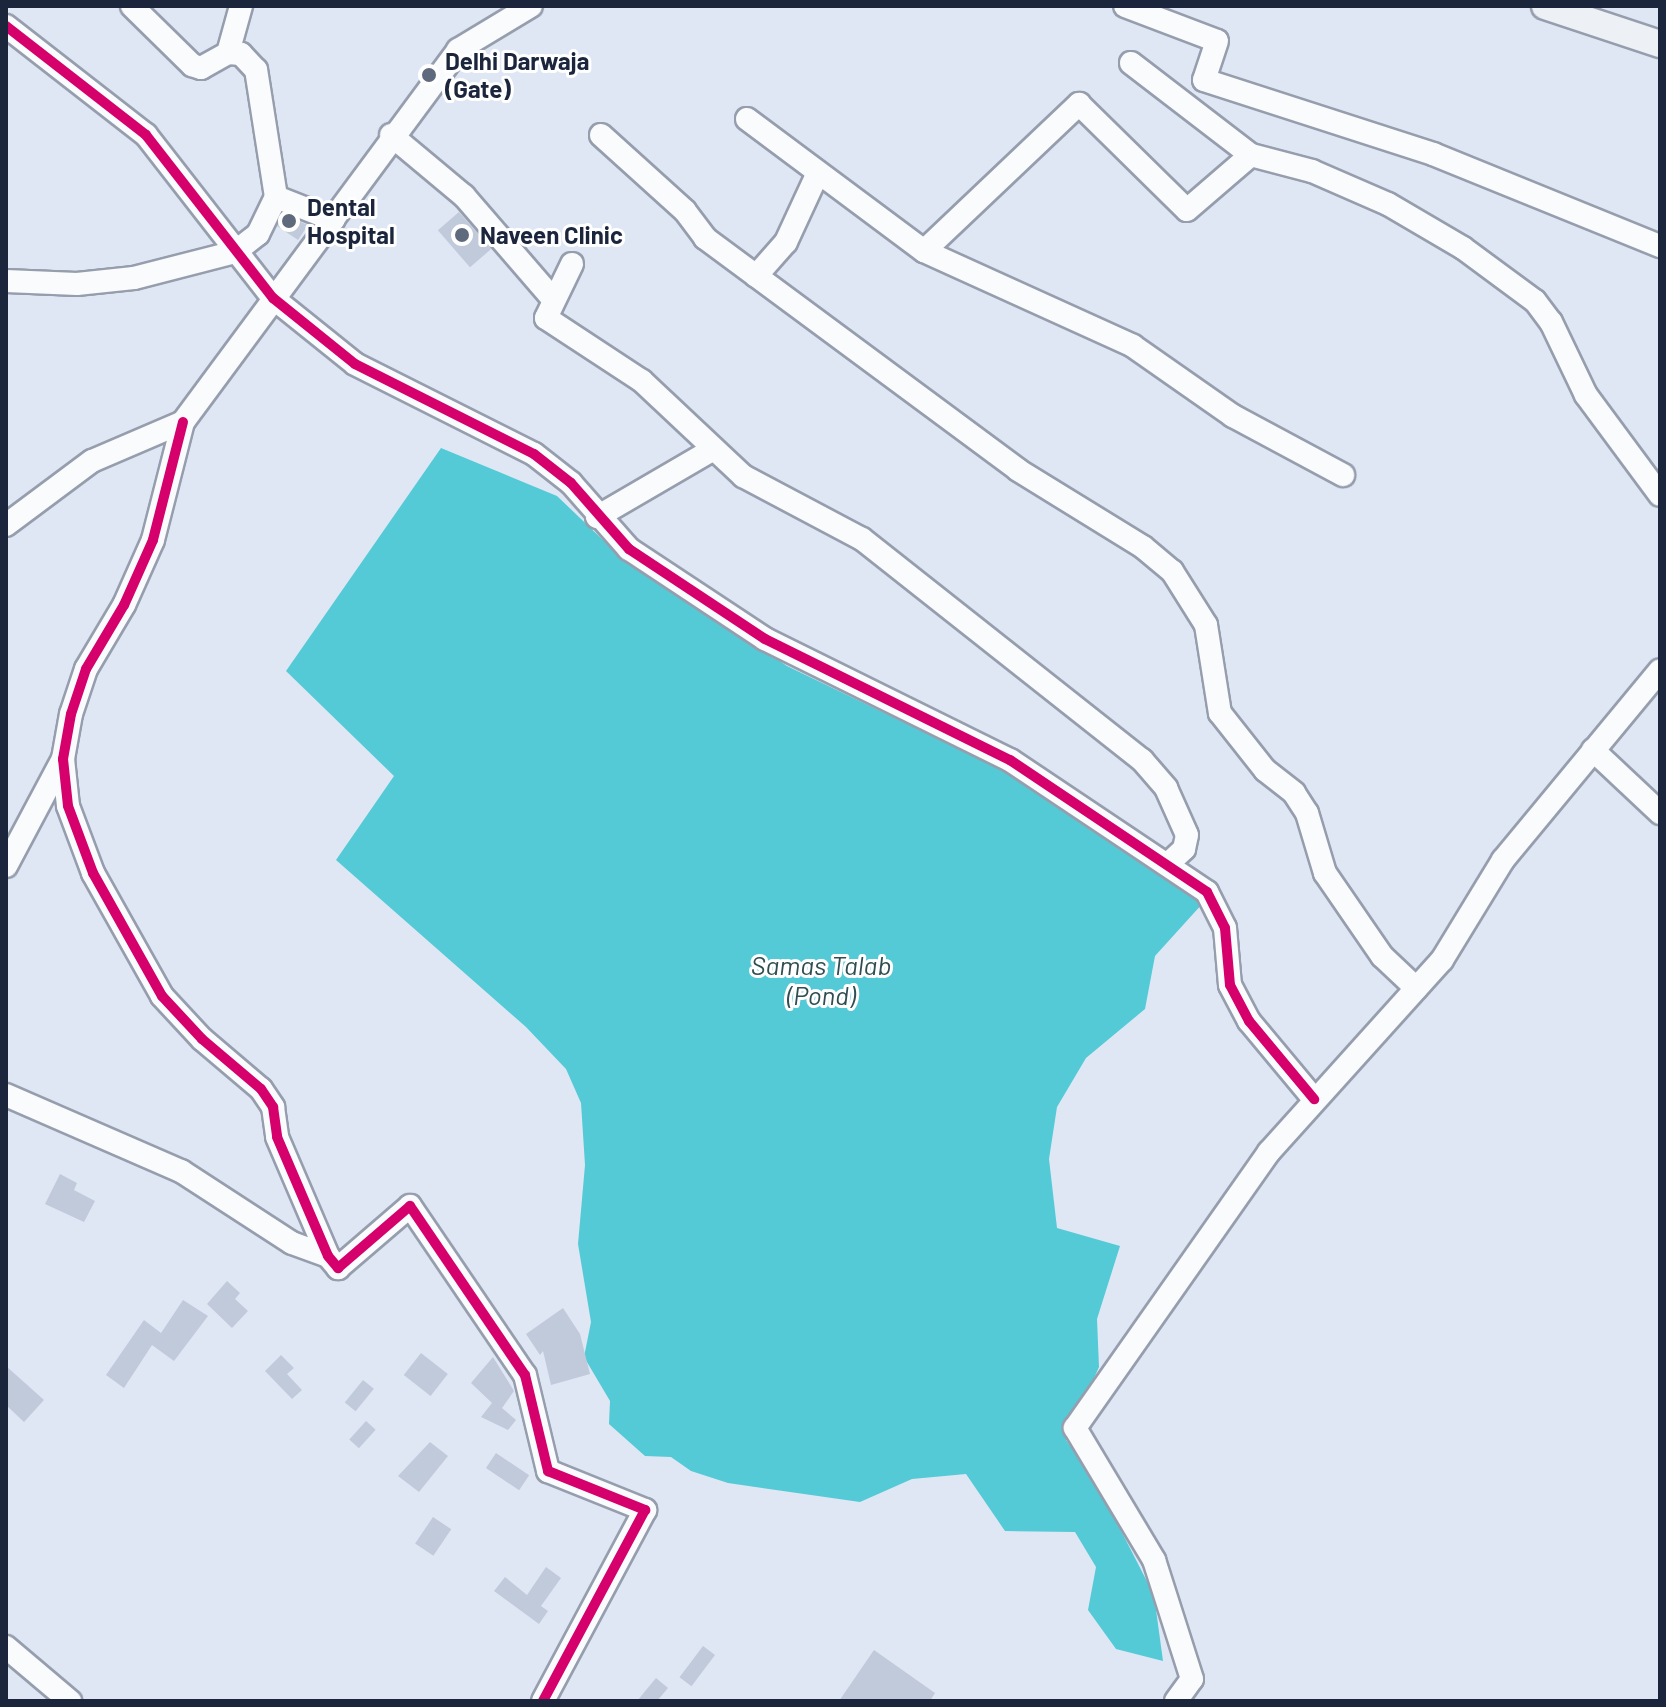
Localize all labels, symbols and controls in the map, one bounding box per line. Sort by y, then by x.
place label: Delhi Darwaja (Gate) [445,47,589,103]
marker: Delhi Darwaja (Gate) [420,66,438,84]
place label: Dental Hospital [307,193,395,249]
marker: Dental Hospital [278,210,300,232]
place label: Naveen Clinic [480,221,623,249]
marker: Naveen Clinic [451,224,473,246]
water label: Samas Talab (Pond) [751,949,891,1010]

